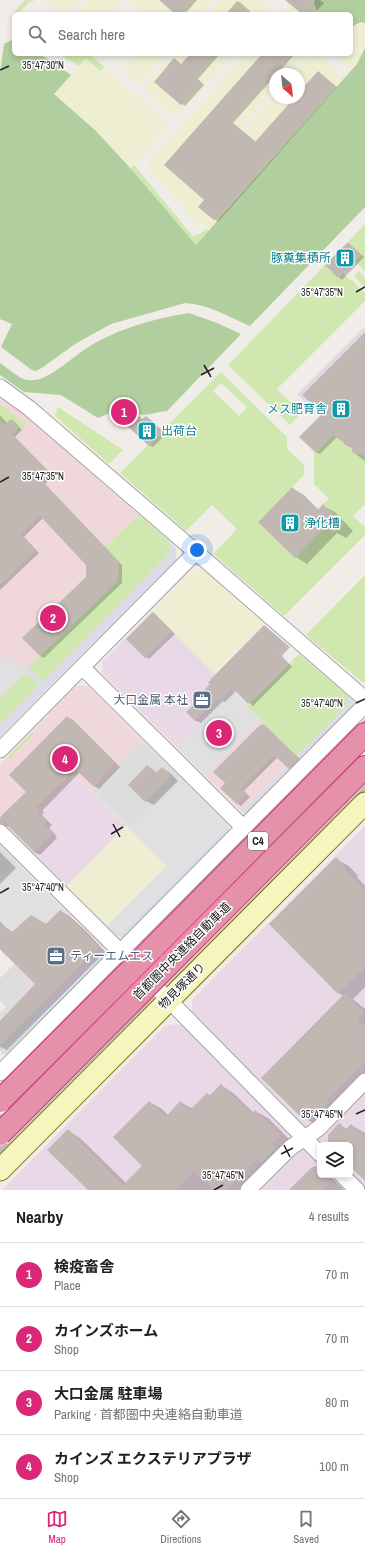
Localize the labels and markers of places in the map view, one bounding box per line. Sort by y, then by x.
building icon: 豚糞集積所 [334,247,356,269]
place label: 豚糞集積所 [271,250,331,266]
pin: 1 [111,397,137,427]
building icon: メス肥育舎 [330,398,352,420]
place label: メス肥育舎 [267,401,327,417]
building icon: 出荷台 [136,420,158,442]
place label: 出荷台 [161,423,197,439]
building icon: 浄化槽 [279,512,301,534]
place label: 浄化槽 [304,515,340,531]
pin: 2 [40,603,66,633]
office icon: 大口金属 本社 [191,689,213,711]
place label: 大口金属 本社 [113,692,188,708]
pin: 3 [206,718,232,748]
pin: 4 [52,744,78,774]
office icon: ティーエムエス [45,945,67,967]
place label: ティーエムエス [70,948,153,964]

